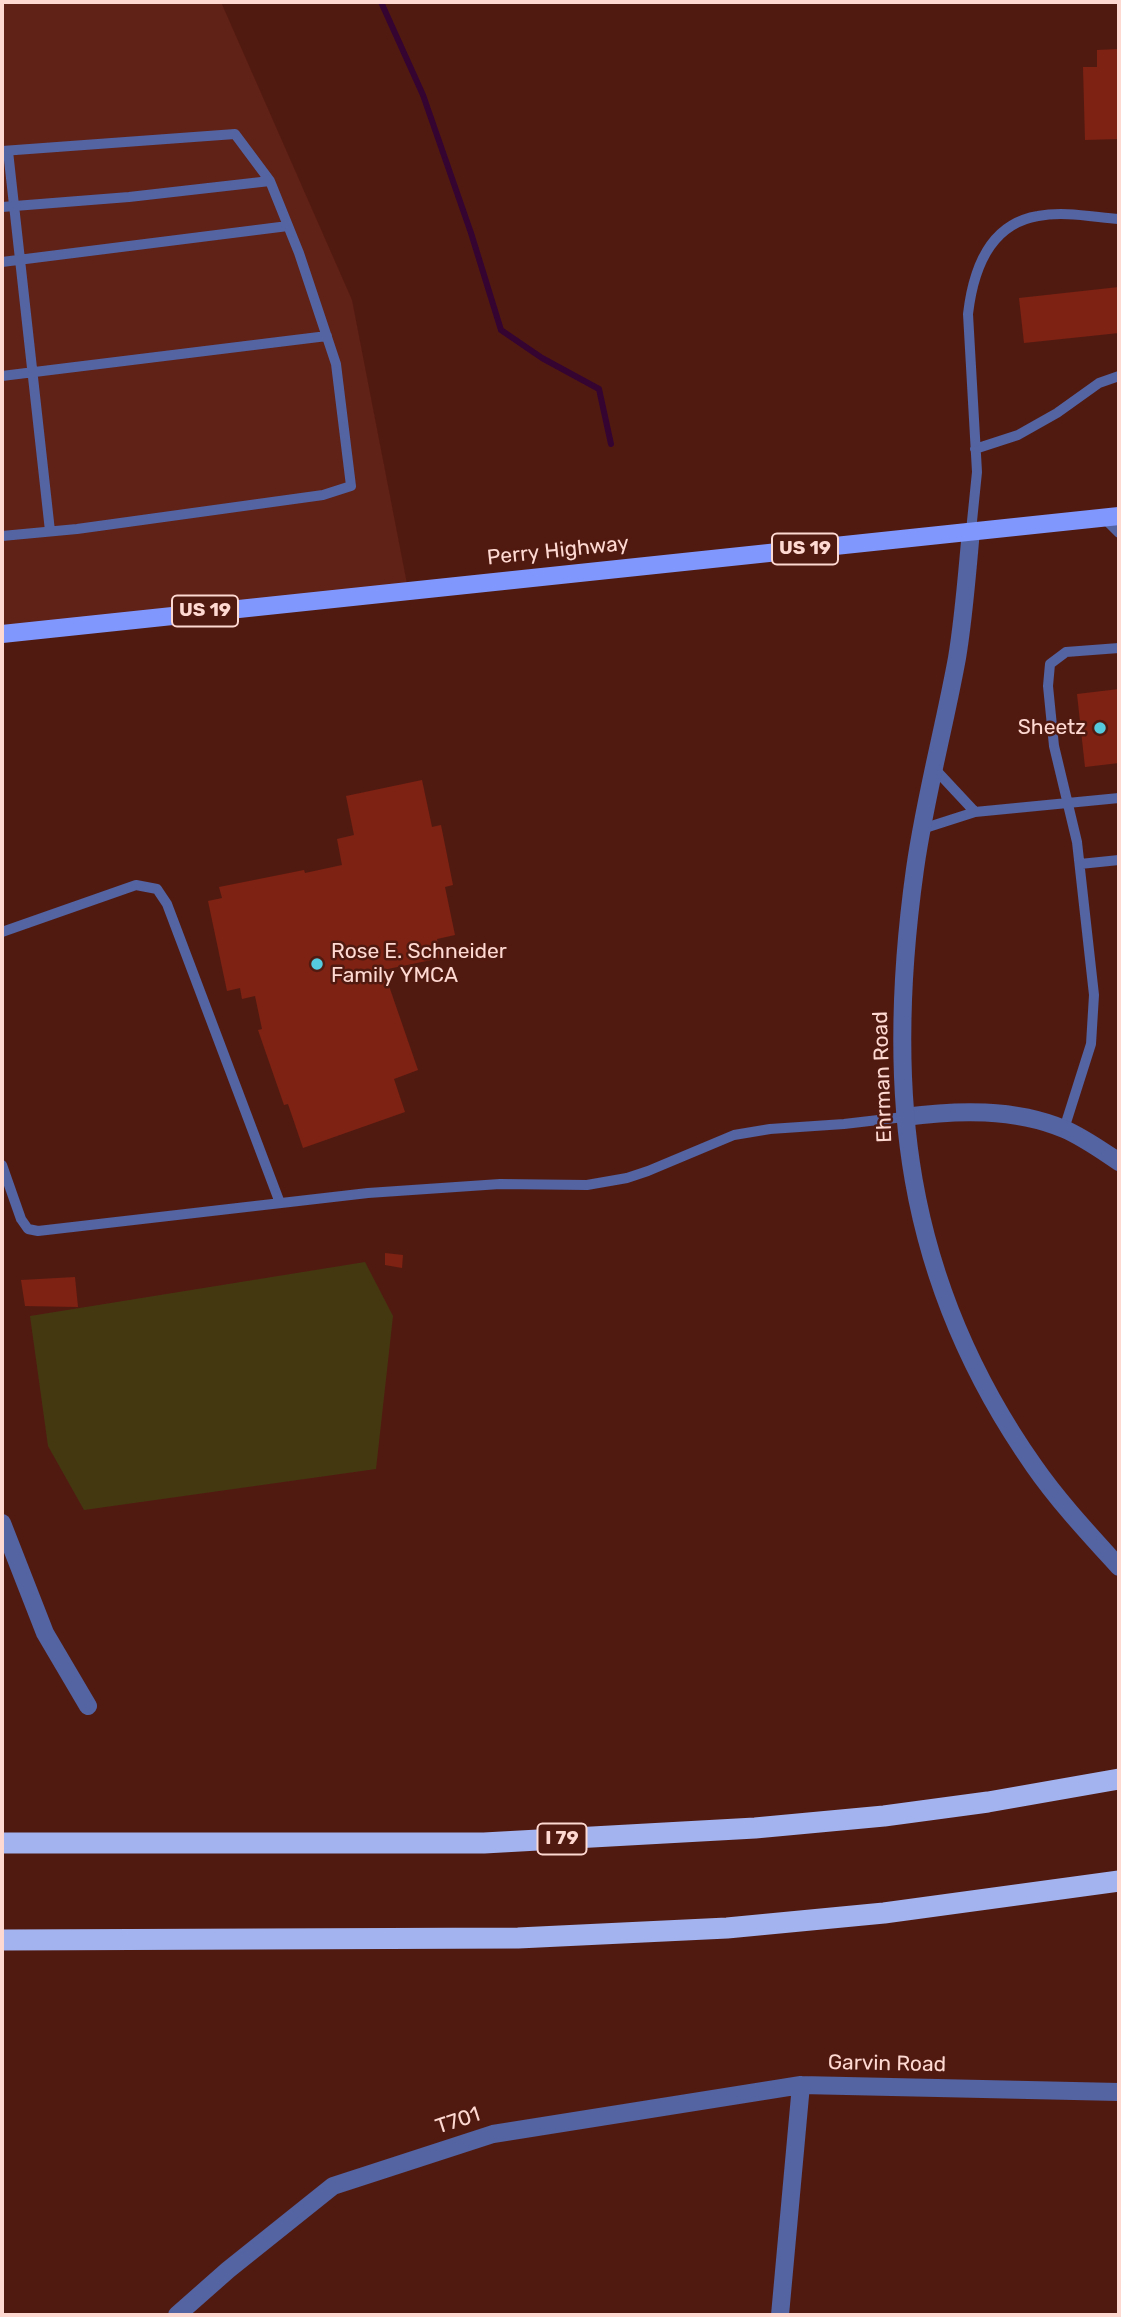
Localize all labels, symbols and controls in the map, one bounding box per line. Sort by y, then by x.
street label: Perry Highway [486,531,630,571]
road number: US 19 [772,534,838,564]
road number: US 19 [172,596,238,626]
place label: Sheetz [1018,715,1086,741]
marker: Sheetz [1092,720,1108,736]
place label: Rose E. Schneider Family YMCA [331,939,507,989]
marker: Rose E. Schneider Family YMCA [309,956,325,972]
street label: Ehrman Road [868,1011,898,1143]
road number: I 79 [538,1824,586,1854]
street label: Garvin Road [828,2050,946,2078]
street label: T701 [433,2102,483,2140]

